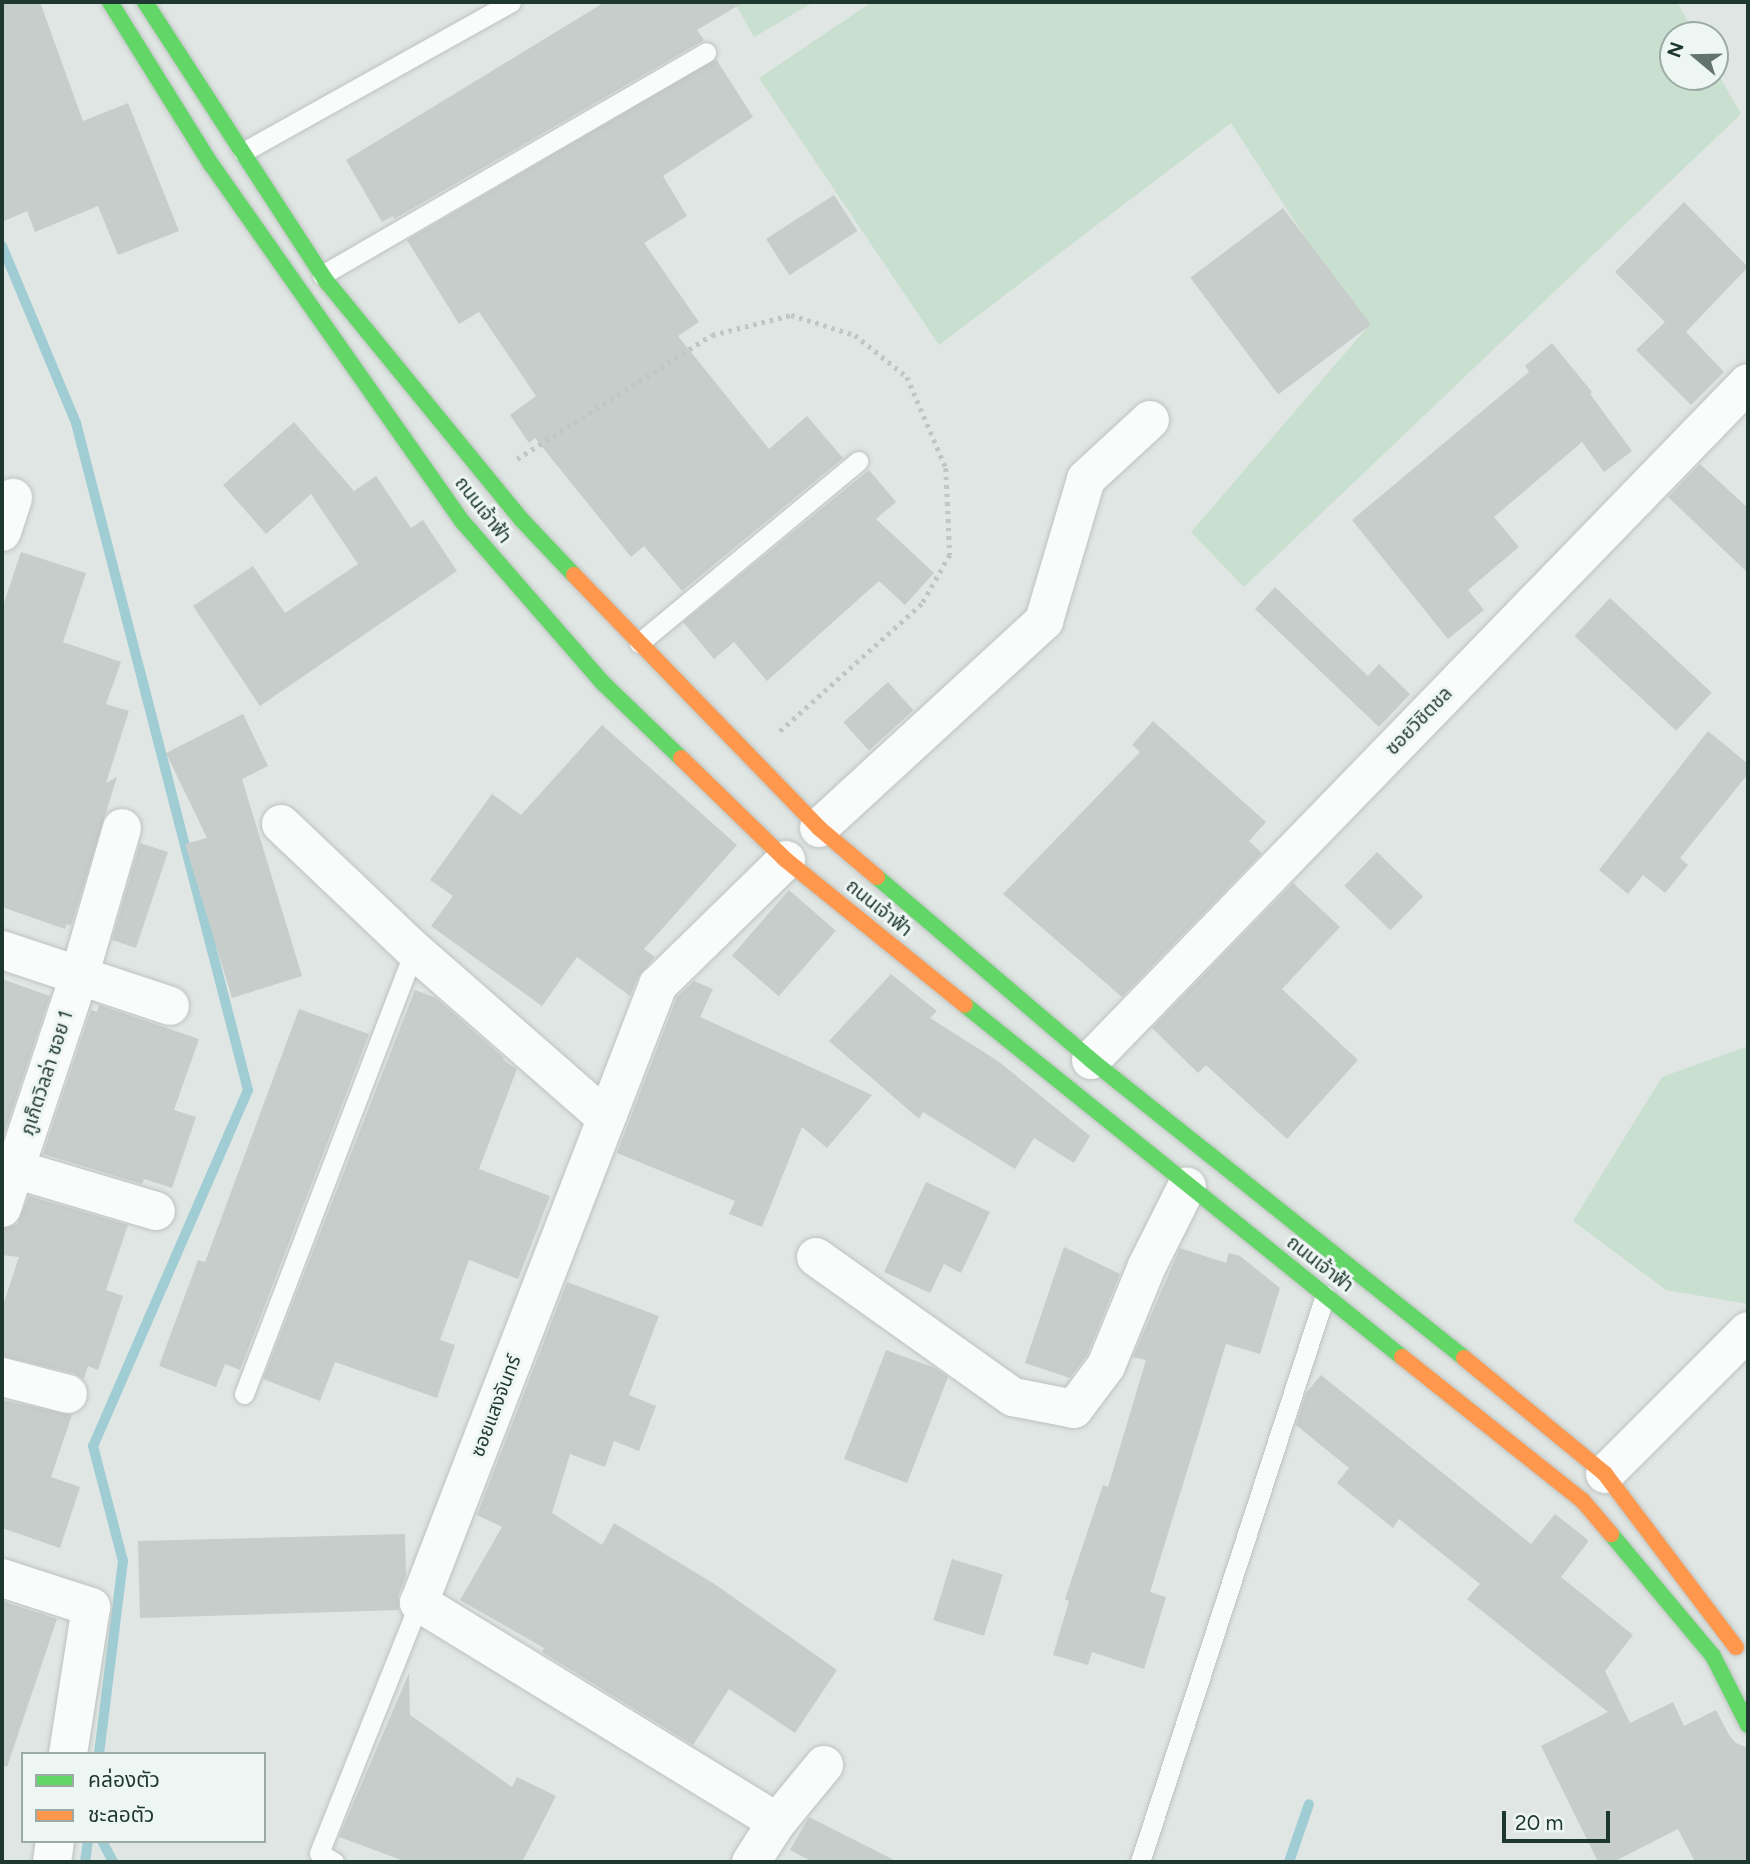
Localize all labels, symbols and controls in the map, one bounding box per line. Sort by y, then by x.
north arrow [1659,21,1729,91]
text: N [1662,39,1689,60]
street label: ถนนเจ้าฟ้า [450,472,516,548]
street label: ซอยวิชิตชล [1381,682,1457,760]
street label: ถนนเจ้าฟ้า [841,875,917,941]
street label: ภูเก็ตวิลล่า ซอย 1 [16,1008,78,1138]
street label: ถนนเจ้าฟ้า [1282,1231,1358,1297]
street label: ซอยแสงจันทร์ [466,1352,526,1460]
legend [21,1752,266,1843]
text: คล่องตัว [88,1767,160,1792]
scale bar [1505,1798,1614,1842]
text: ชะลอตัว [88,1802,154,1827]
text: 20 m [1515,1810,1563,1835]

